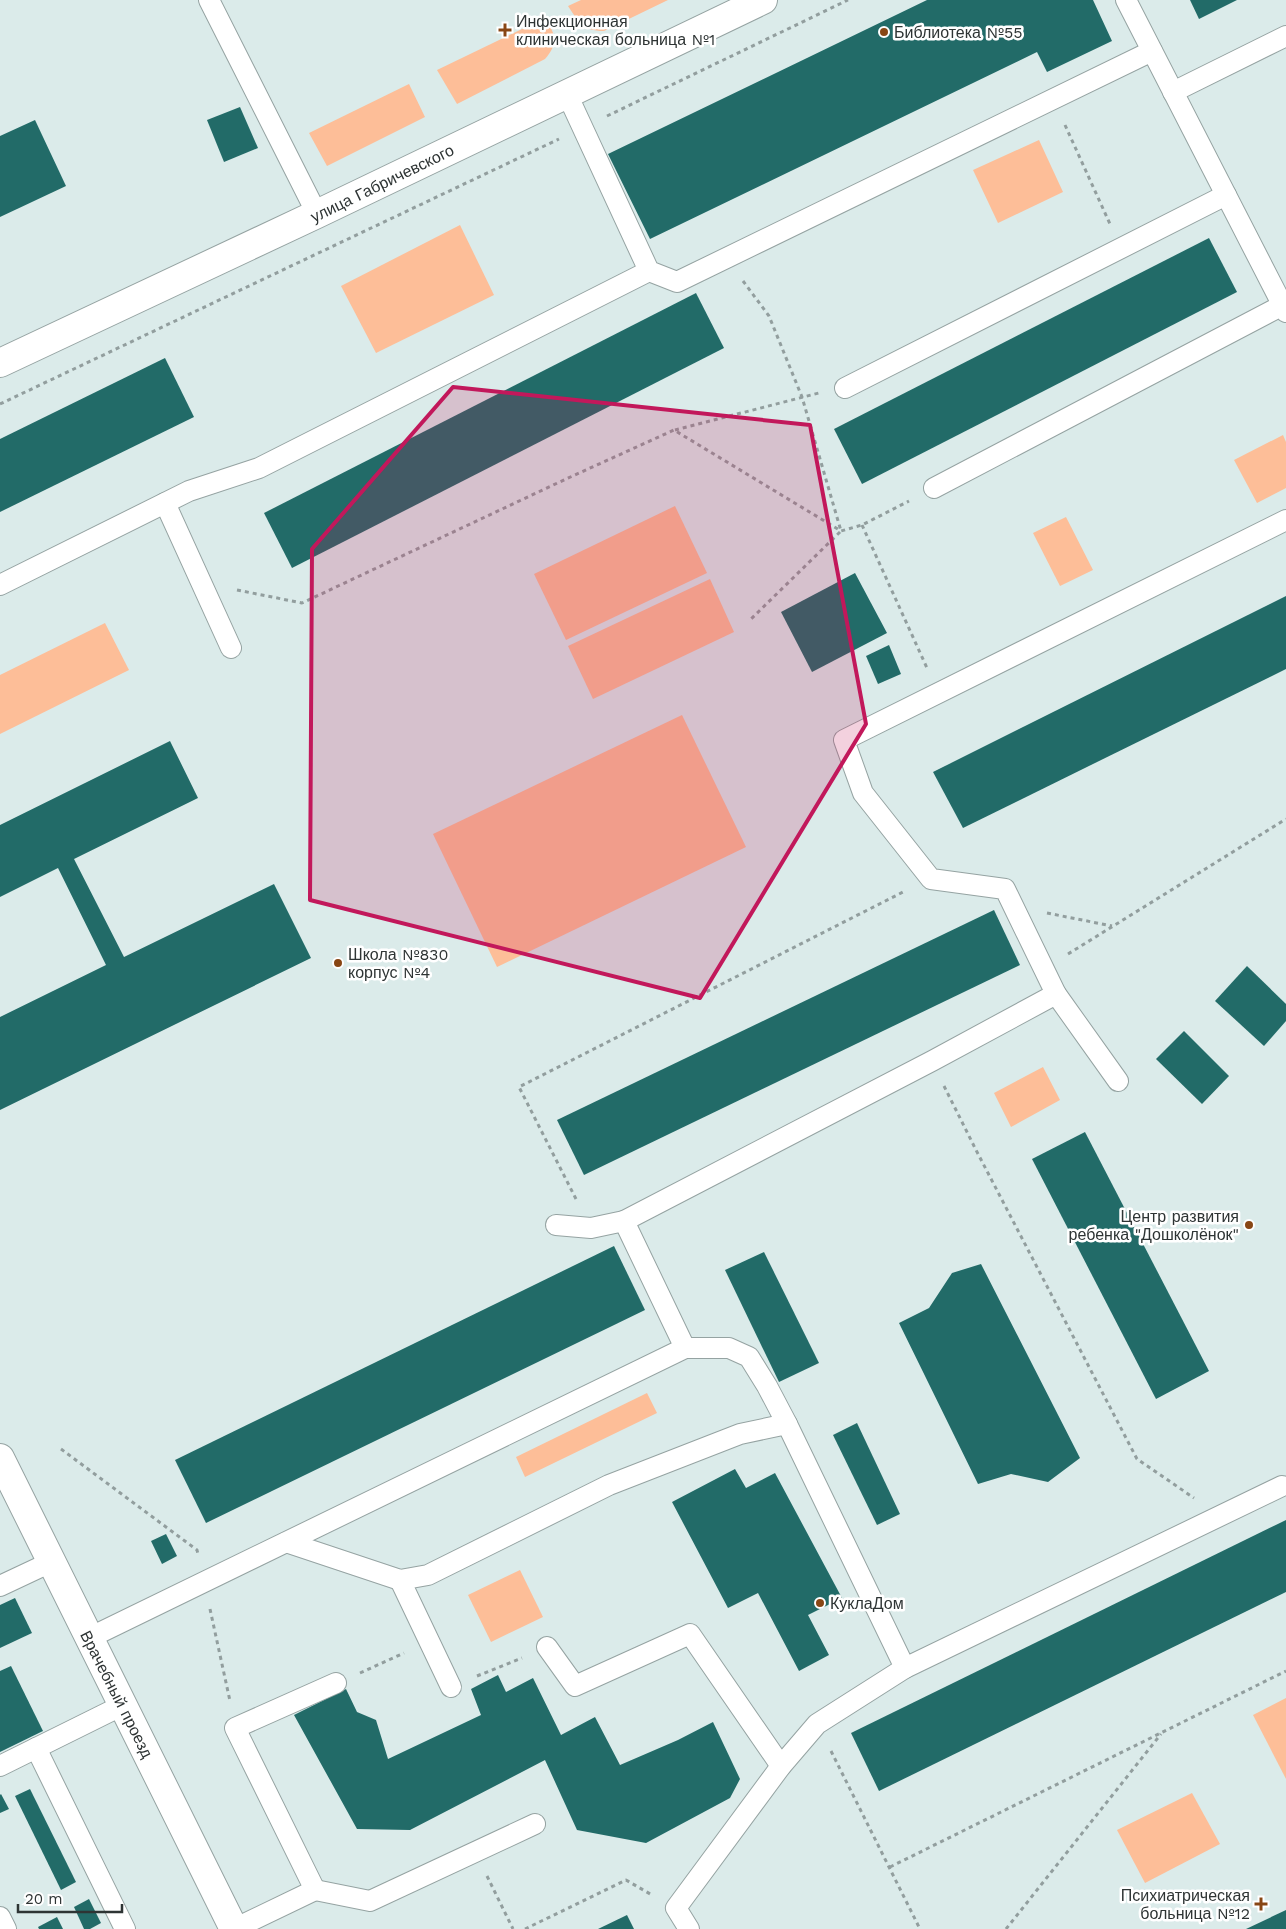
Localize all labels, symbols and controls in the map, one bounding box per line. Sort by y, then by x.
place label: Инфекционная клиническая больница №1 [516,12,715,49]
marker: Инфекционная клиническая больница №1 [498,23,512,37]
place label: Библиотека №55 [894,23,1023,42]
marker: Библиотека №55 [878,26,890,38]
street label: улица Габричевского [307,140,457,226]
place label: Школа №830 корпус №4 [348,945,448,982]
marker: Школа №830 корпус №4 [332,957,344,969]
place label: Центр развития ребенка "Дошколёнок" [1069,1207,1239,1244]
marker: Центр развития ребенка "Дошколёнок" [1243,1219,1255,1231]
place label: КуклаДом [830,1594,904,1613]
marker: КуклаДом [814,1597,826,1609]
street label: Врачебный проезд [76,1627,157,1762]
scale bar [18,1882,121,1914]
place label: Психиатрическая больница №12 [1121,1886,1250,1923]
text: 20 m [25,1890,63,1908]
marker: Психиатрическая больница №12 [1254,1897,1268,1911]

